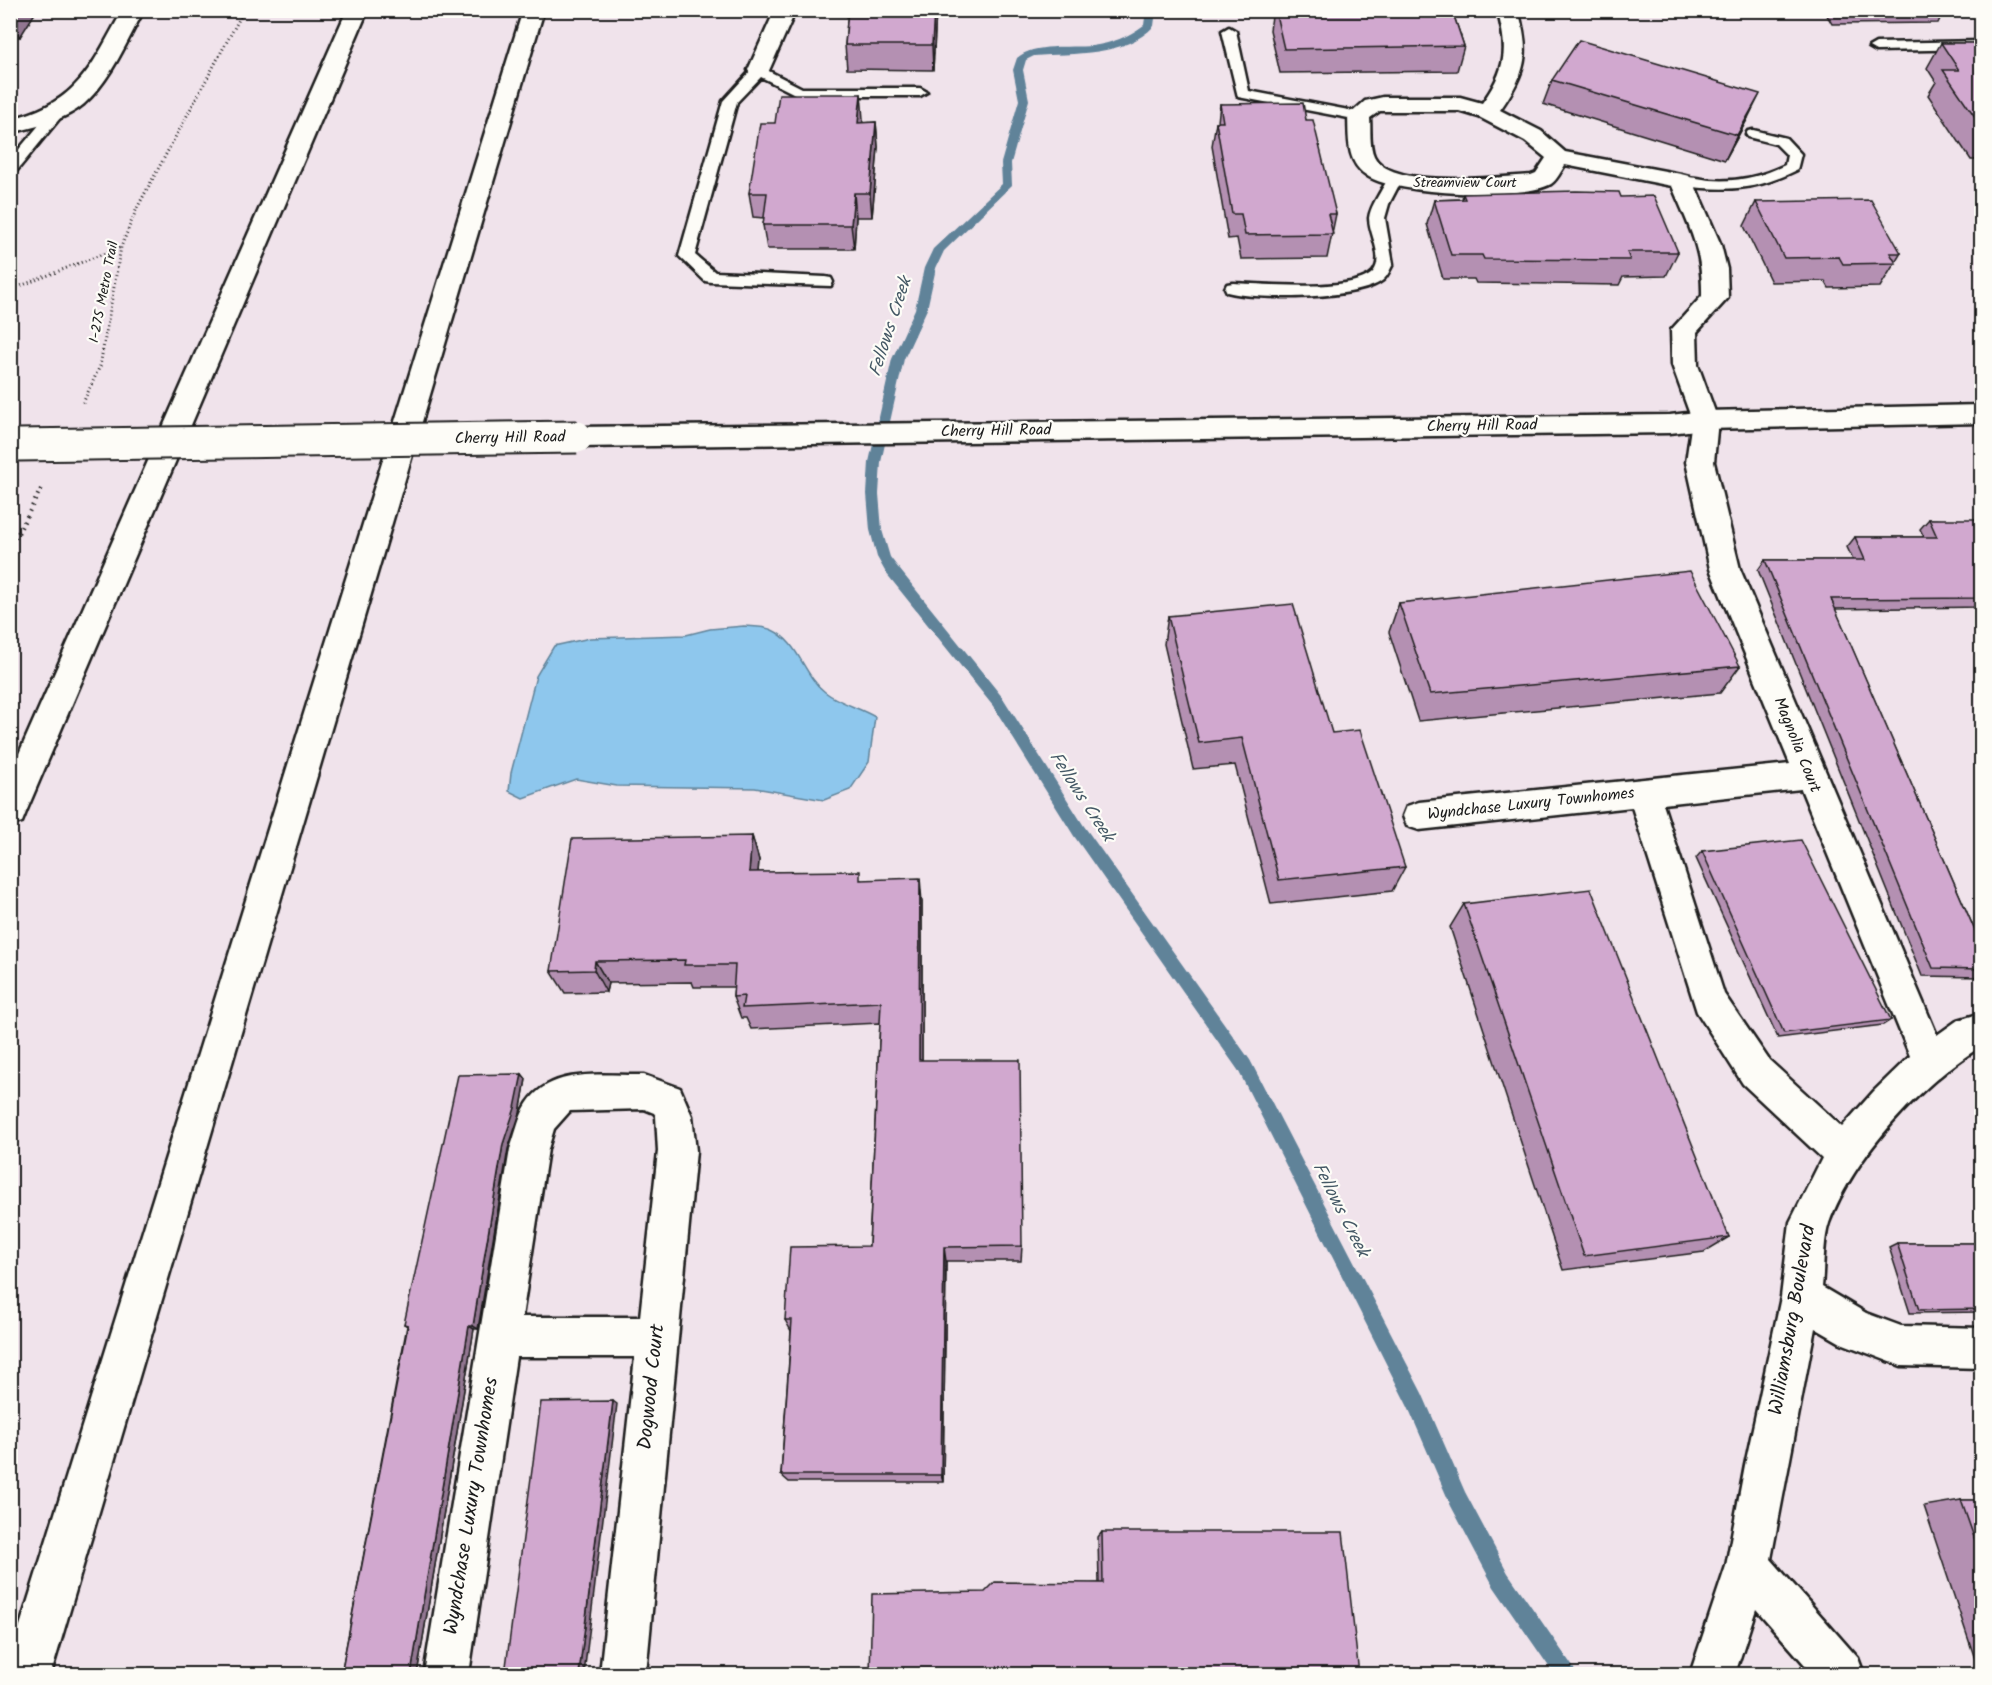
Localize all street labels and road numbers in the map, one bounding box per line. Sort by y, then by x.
street label: Streamview Court [1413,172,1517,194]
street label: I-275 Metro Trail [83,239,125,345]
street label: Cherry Hill Road [1426,413,1539,439]
street label: Cherry Hill Road [940,418,1053,444]
street label: Cherry Hill Road [454,425,567,451]
street label: Magnolia Court [1766,693,1828,797]
street label: Wyndchase Luxury Townhomes [1426,781,1636,827]
street label: Williamsburg Boulevard [1761,1221,1826,1418]
street label: Dogwood Court [629,1322,675,1451]
street label: Wyndchase Luxury Townhomes [436,1375,508,1637]

